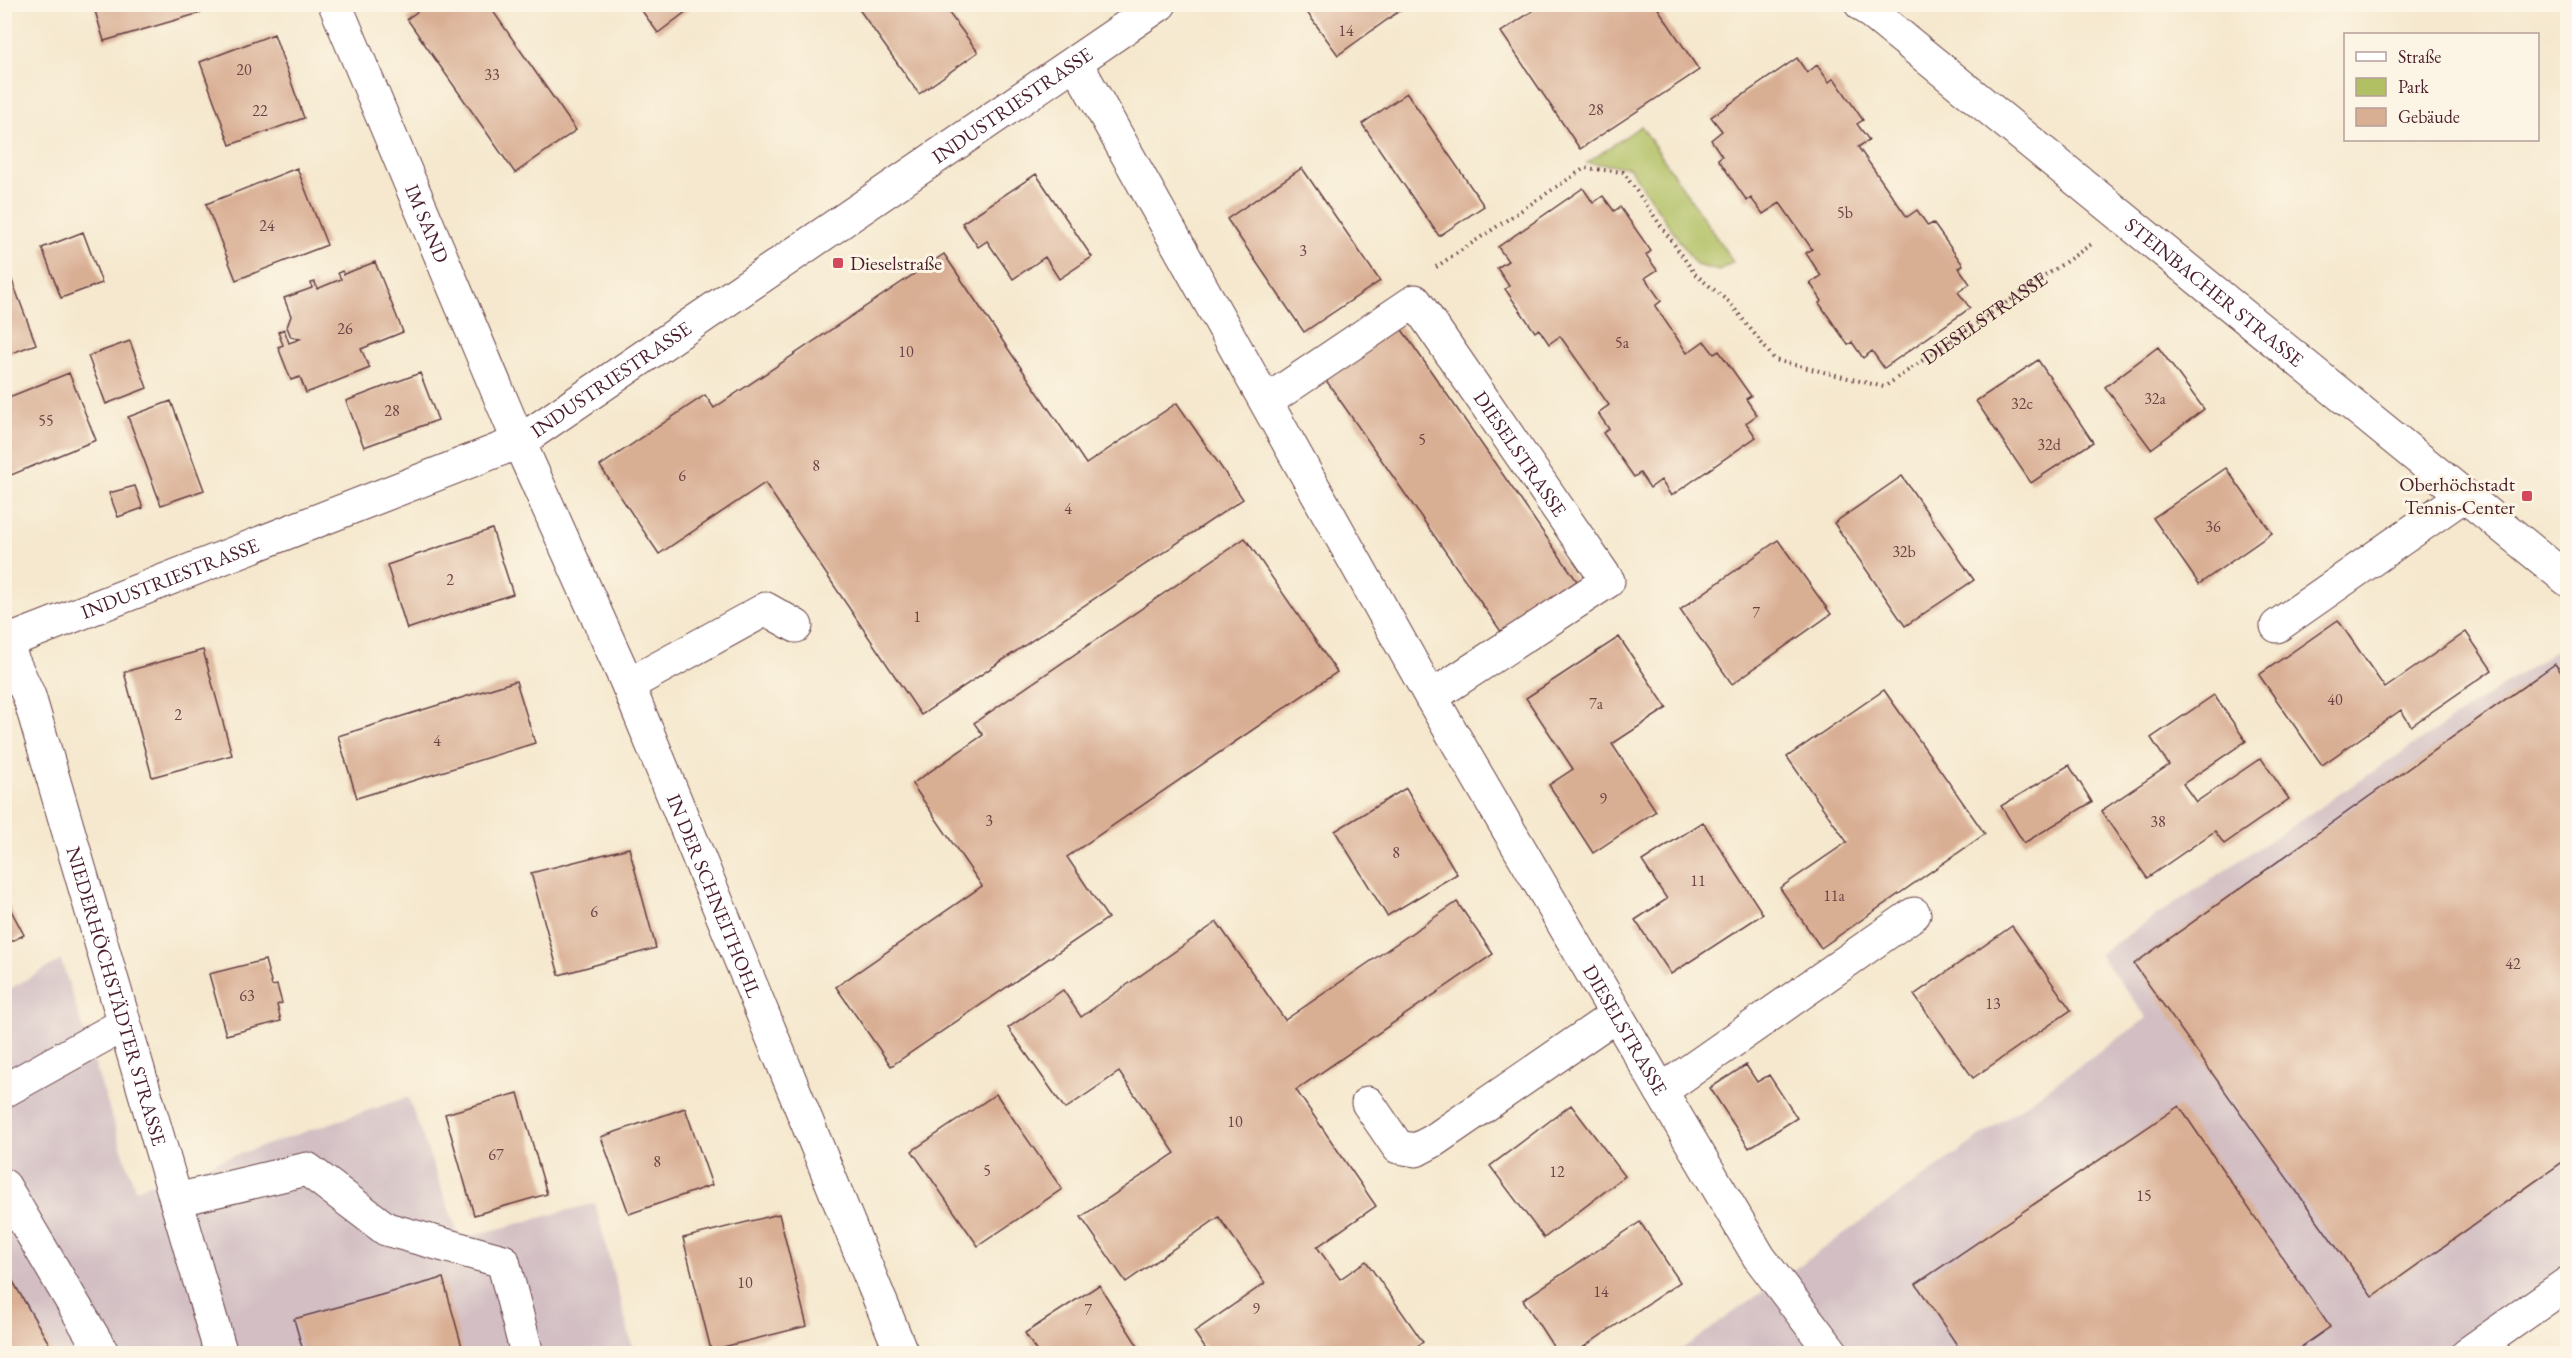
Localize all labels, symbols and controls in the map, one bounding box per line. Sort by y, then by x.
house number: 14 [1338,20,1354,41]
legend [2344,33,2539,141]
street label: INDUSTRIESTRASSE [927,41,1097,169]
text: Straße [2398,45,2441,68]
house number: 20 [236,59,252,80]
house number: 33 [484,64,500,85]
text: Park [2398,75,2429,98]
house number: 28 [1588,99,1604,120]
house number: 22 [252,100,268,121]
text: Gebäude [2398,105,2460,128]
street label: IM SAND [399,180,455,267]
house number: 5b [1837,202,1853,223]
street label: STEINBACHER STRASSE [2120,211,2309,373]
house number: 24 [259,215,275,236]
house number: 3 [1299,240,1307,261]
place label: Dieselstraße [850,250,942,276]
marker: Dieselstraße [831,256,845,270]
street label: DIESELSTRASSE [1916,266,2052,370]
street label: INDUSTRIESTRASSE [525,315,696,443]
house number: 26 [337,318,353,339]
house number: 5a [1615,332,1630,353]
house number: 10 [898,341,914,362]
street label: DIESELSTRASSE [1468,386,1573,522]
house number: 32a [2144,388,2166,409]
house number: 32c [2011,393,2033,414]
house number: 28 [384,400,400,421]
house number: 55 [38,410,54,431]
house number: 5 [1418,429,1426,450]
house number: 32d [2037,434,2062,455]
house number: 8 [812,455,820,476]
house number: 6 [678,465,686,486]
place label: Oberhöchstadt Tennis-Center [2399,471,2516,520]
marker: Oberhöchstadt Tennis-Center [2520,489,2534,503]
house number: 4 [1064,498,1072,519]
house number: 36 [2205,516,2221,537]
street label: INDUSTRIESTRASSE [77,532,263,625]
house number: 32b [1892,541,1916,562]
house number: 2 [446,569,454,590]
house number: 7 [1752,602,1760,623]
house number: 1 [913,606,921,627]
house number: 40 [2327,689,2343,710]
house number: 7a [1589,693,1604,714]
house number: 2 [174,704,182,725]
house number: 4 [433,730,441,751]
house number: 9 [1599,788,1607,809]
street label: IN DER SCHNEITHOHL [661,790,768,1002]
house number: 3 [985,810,993,831]
house number: 38 [2150,811,2166,832]
house number: 8 [1392,842,1400,863]
street label: NIEDERHÖCHSTÄDTER STRASSE [61,843,172,1149]
house number: 11 [1690,870,1706,891]
house number: 11a [1823,885,1845,906]
house number: 6 [590,901,598,922]
house number: 42 [2505,953,2521,974]
street label: DIESELSTRASSE [1577,960,1674,1100]
house number: 63 [239,985,255,1006]
house number: 13 [1985,993,2001,1014]
house number: 10 [1227,1111,1243,1132]
house number: 67 [488,1144,504,1165]
house number: 8 [653,1151,661,1172]
house number: 5 [983,1160,991,1181]
house number: 12 [1549,1161,1565,1182]
house number: 15 [2136,1185,2152,1206]
house number: 10 [737,1272,753,1293]
house number: 14 [1593,1281,1609,1302]
house number: 9 [1252,1298,1260,1319]
house number: 7 [1084,1299,1092,1320]

